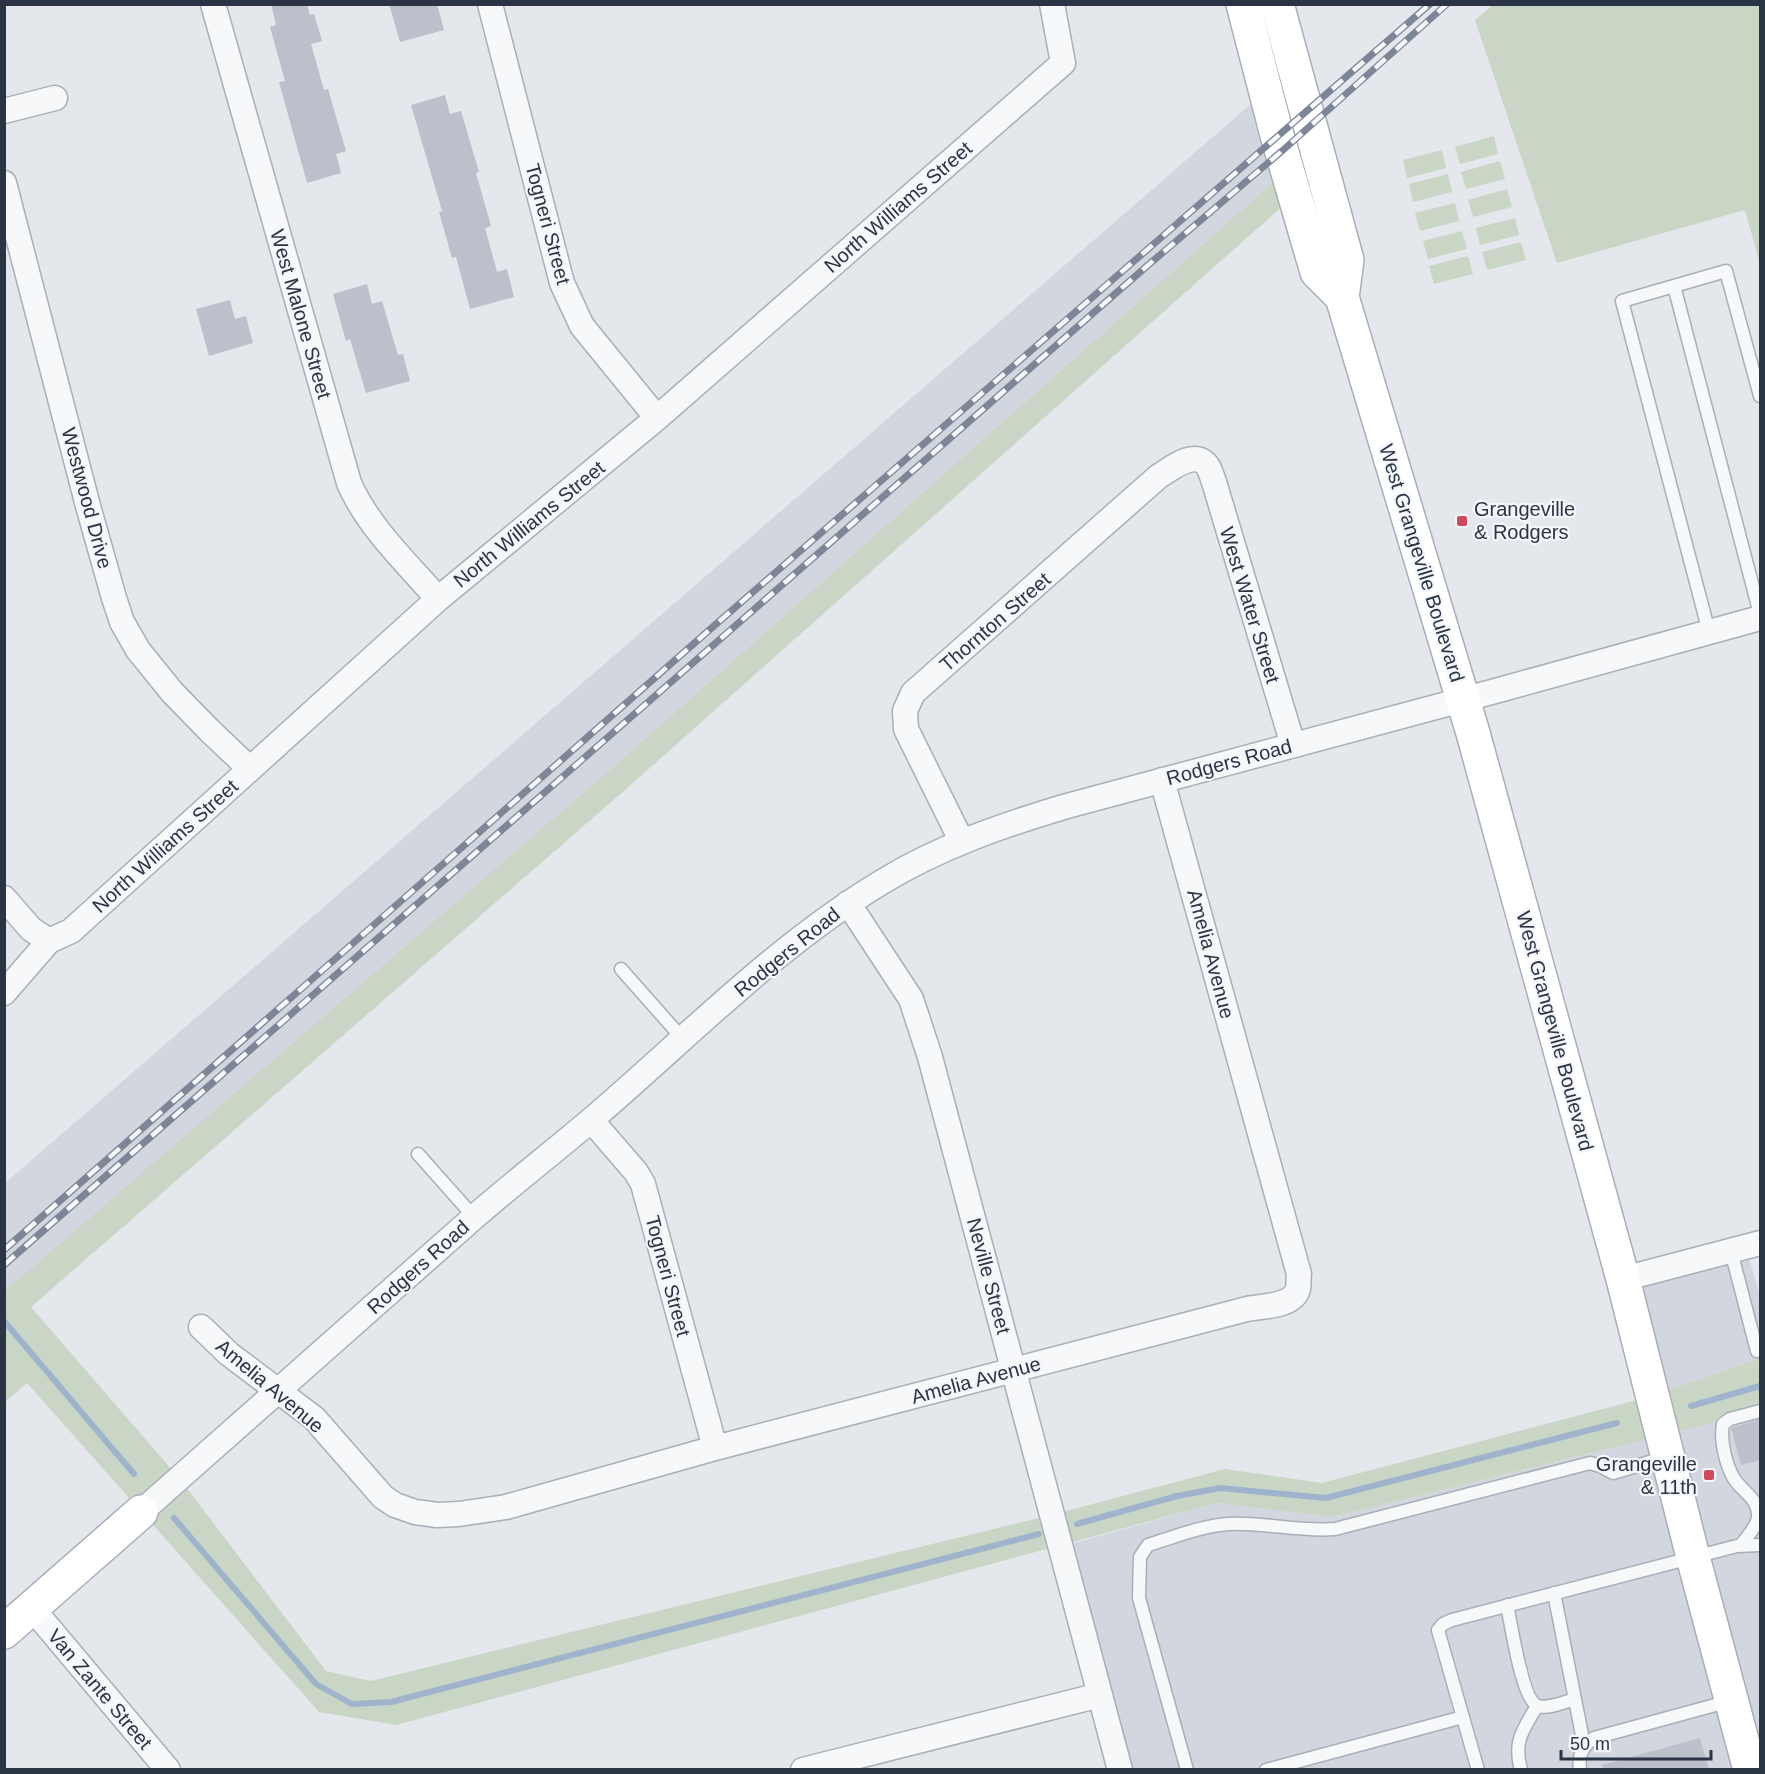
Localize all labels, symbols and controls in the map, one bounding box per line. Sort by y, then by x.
street label: North Williams Street [820,137,976,277]
street label: Togneri Street [521,161,575,287]
street label: West Malone Street [266,227,336,402]
street label: Westwood Drive [58,425,116,571]
street label: West Grangeville Boulevard [1375,441,1469,685]
street label: North Williams Street [449,456,609,592]
place label: Grangeville & Rodgers [1474,498,1575,543]
marker: Grangeville & Rodgers [1455,514,1469,528]
street label: West Water Street [1216,524,1284,686]
street label: Thornton Street [935,568,1055,676]
street label: Rodgers Road [1164,735,1294,789]
street label: North Williams Street [88,775,242,917]
street label: Amelia Avenue [1183,887,1239,1021]
street label: Rodgers Road [730,903,844,1001]
street label: West Grangeville Boulevard [1512,909,1598,1153]
street label: Togneri Street [641,1213,695,1339]
street label: Rodgers Road [363,1216,473,1318]
street label: Neville Street [963,1216,1015,1337]
street label: Amelia Avenue [212,1335,328,1437]
street label: Amelia Avenue [909,1352,1043,1408]
place label: Grangeville & 11th [1596,1453,1697,1498]
marker: Grangeville & 11th [1702,1468,1716,1482]
street label: Van Zante Street [43,1625,157,1754]
scale bar [1561,1723,1711,1761]
text: 50 m [1570,1734,1610,1754]

